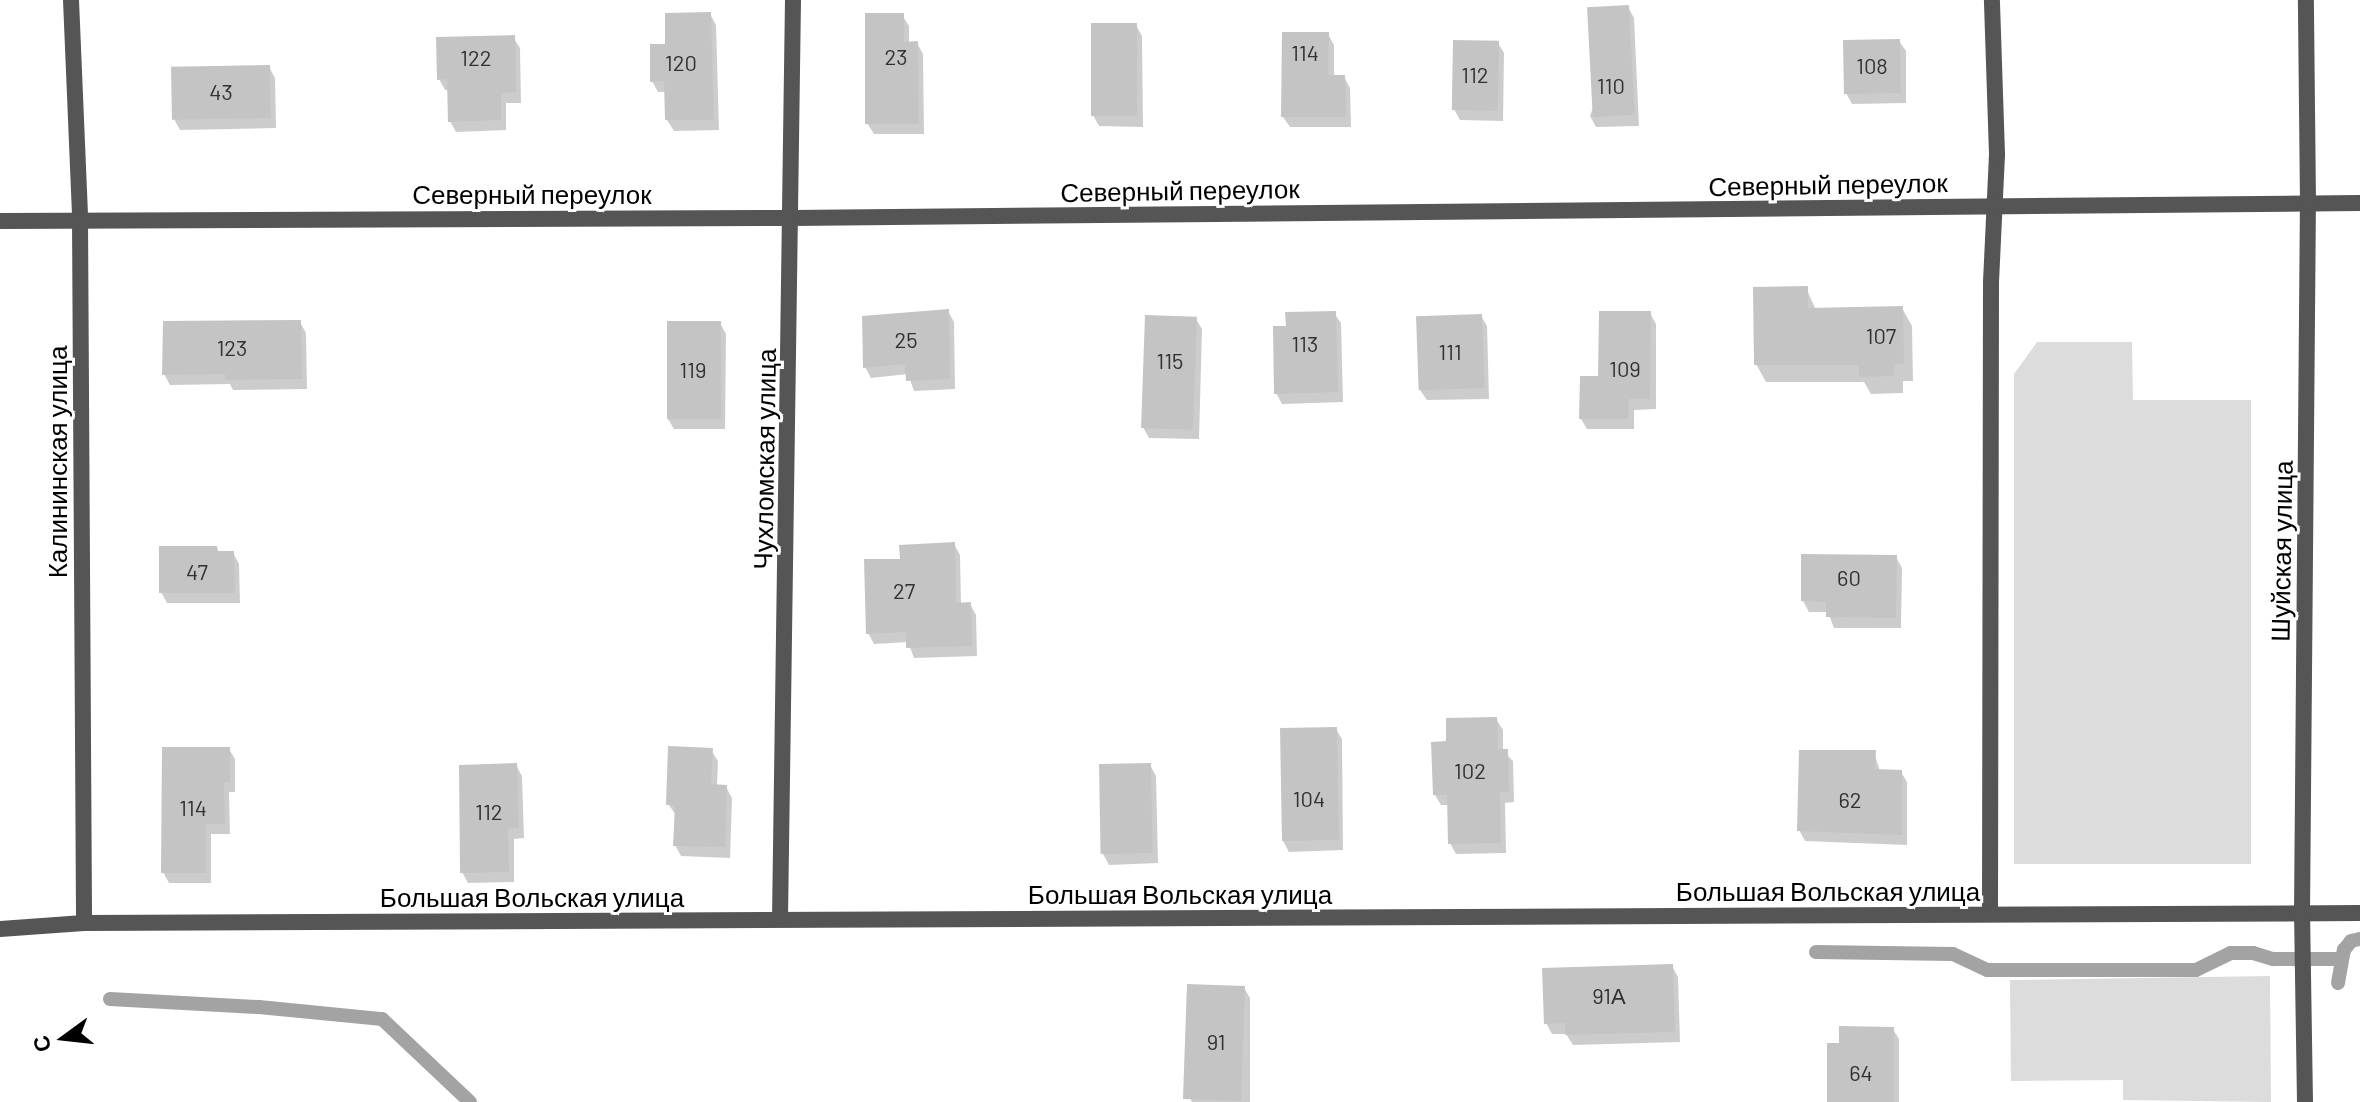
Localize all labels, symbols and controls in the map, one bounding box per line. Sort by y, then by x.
house number: 114 [1291,40,1319,66]
house number: 23 [885,44,907,70]
house number: 122 [460,45,492,71]
house number: 120 [665,50,697,76]
house number: 108 [1856,53,1888,79]
house number: 112 [1461,62,1489,88]
house number: 110 [1597,73,1625,99]
house number: 43 [209,79,233,105]
street label: Северный переулок [1708,166,1948,202]
street label: Северный переулок [1060,172,1300,208]
street label: Северный переулок [412,178,652,210]
house number: 107 [1866,323,1896,349]
house number: 25 [894,327,918,353]
house number: 113 [1292,331,1318,357]
house number: 123 [217,335,247,361]
house number: 111 [1438,339,1462,365]
street label: Калининская улица [41,346,73,578]
street label: Чухломская улица [746,348,782,570]
house number: 115 [1157,348,1183,374]
house number: 109 [1609,356,1641,382]
house number: 119 [680,357,706,383]
street label: Шуйская улица [2264,460,2298,642]
house number: 47 [186,559,208,585]
house number: 60 [1837,565,1861,591]
house number: 27 [893,578,915,604]
house number: 102 [1454,758,1486,784]
house number: 104 [1293,786,1325,812]
house number: 62 [1838,787,1862,813]
house number: 114 [179,795,207,821]
house number: 112 [475,799,503,825]
street label: Большая Вольская улица [1676,875,1980,907]
street label: Большая Вольская улица [1028,878,1332,910]
street label: Большая Вольская улица [380,881,684,913]
house number: 91А [1592,983,1626,1009]
north arrow [24,998,104,1078]
house number: 91 [1207,1029,1225,1055]
text: С [26,1033,55,1055]
house number: 64 [1849,1060,1873,1086]

